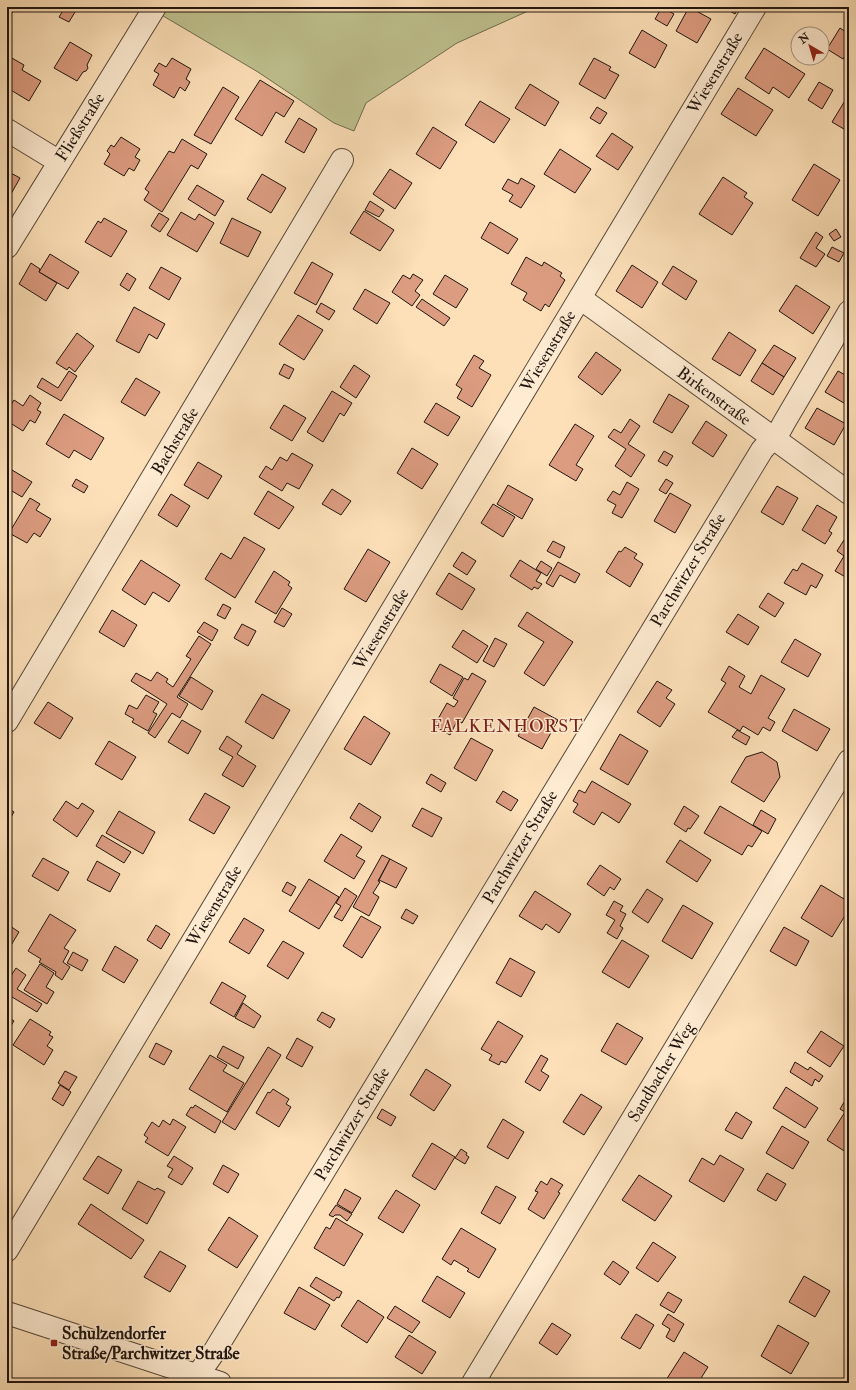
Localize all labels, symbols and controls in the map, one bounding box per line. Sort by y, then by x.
north arrow [790,26,830,66]
street label: Wiesenstraße [682,28,748,118]
text: N [795,30,813,47]
street label: Fließstraße [51,89,109,165]
street label: Wiesenstraße [515,306,581,396]
street label: Birkenstraße [673,362,755,430]
street label: Bachstraße [147,404,203,478]
street label: Parchwitzer Straße [646,509,730,631]
street label: Wiesenstraße [348,584,414,674]
district label: FALKENHORST [430,715,584,738]
street label: Parchwitzer Straße [478,786,562,908]
street label: Wiesenstraße [181,861,247,951]
street label: Sandbacher Weg [623,1018,699,1126]
street label: Parchwitzer Straße [310,1063,394,1185]
place label: Schulzendorfer Straße/Parchwitzer Straße [62,1323,240,1364]
marker: Schulzendorfer Straße/Parchwitzer Straße [49,1338,59,1348]

